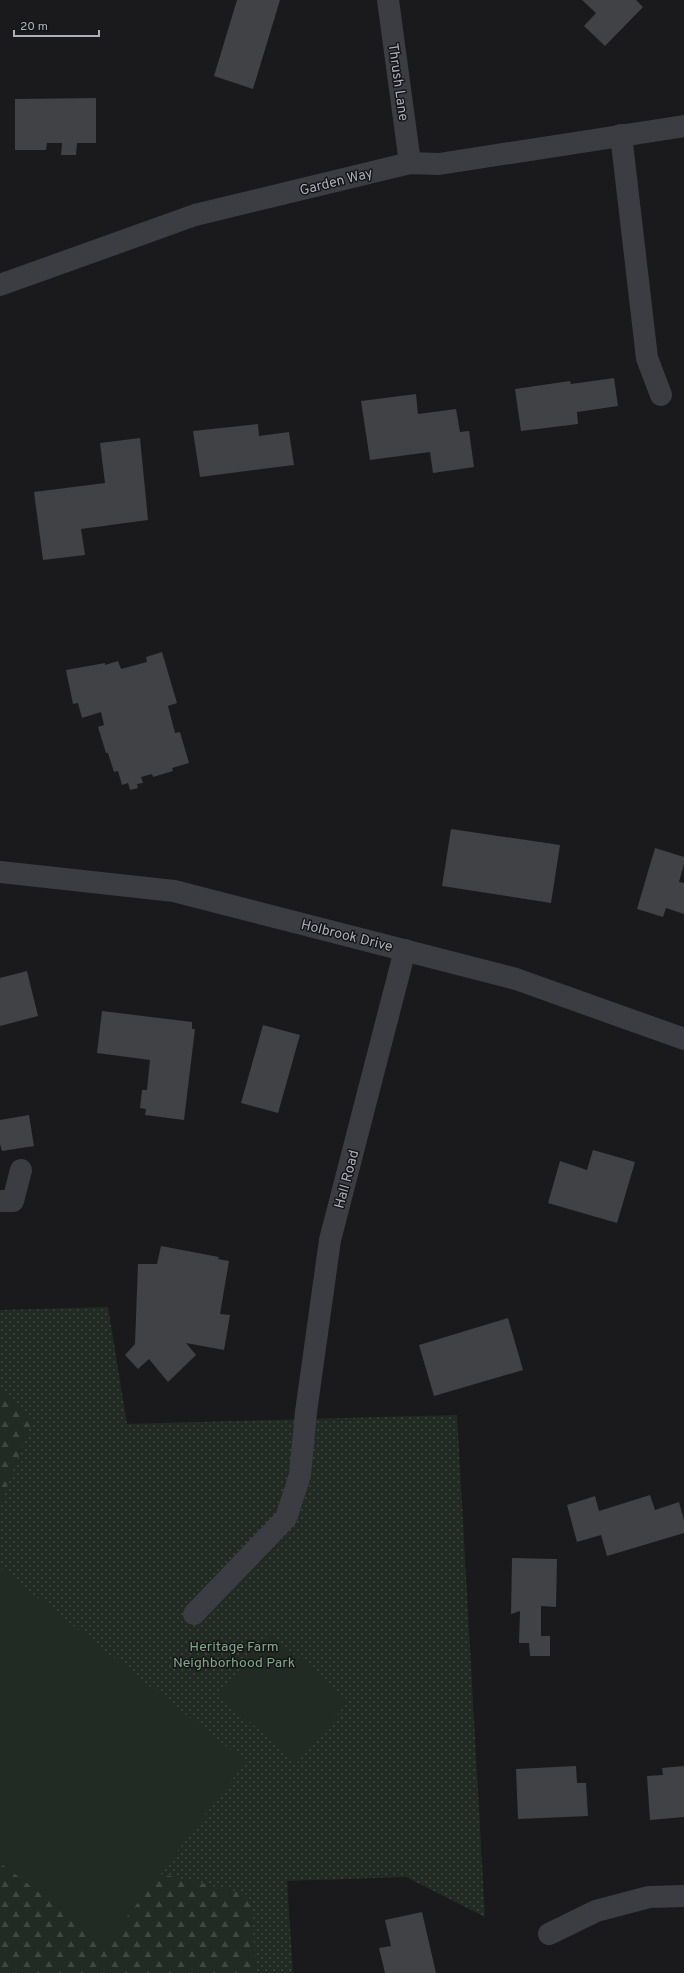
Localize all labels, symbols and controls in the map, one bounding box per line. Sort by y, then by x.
scale bar [14,12,99,38]
text: 20 m [20,19,48,35]
street label: Thrush Lane [384,42,411,122]
street label: Garden Way [298,165,375,200]
street label: Holbrook Drive [299,917,394,956]
street label: Hall Road [332,1148,363,1210]
park label: Heritage Farm Neighborhood Park [173,1639,295,1672]

